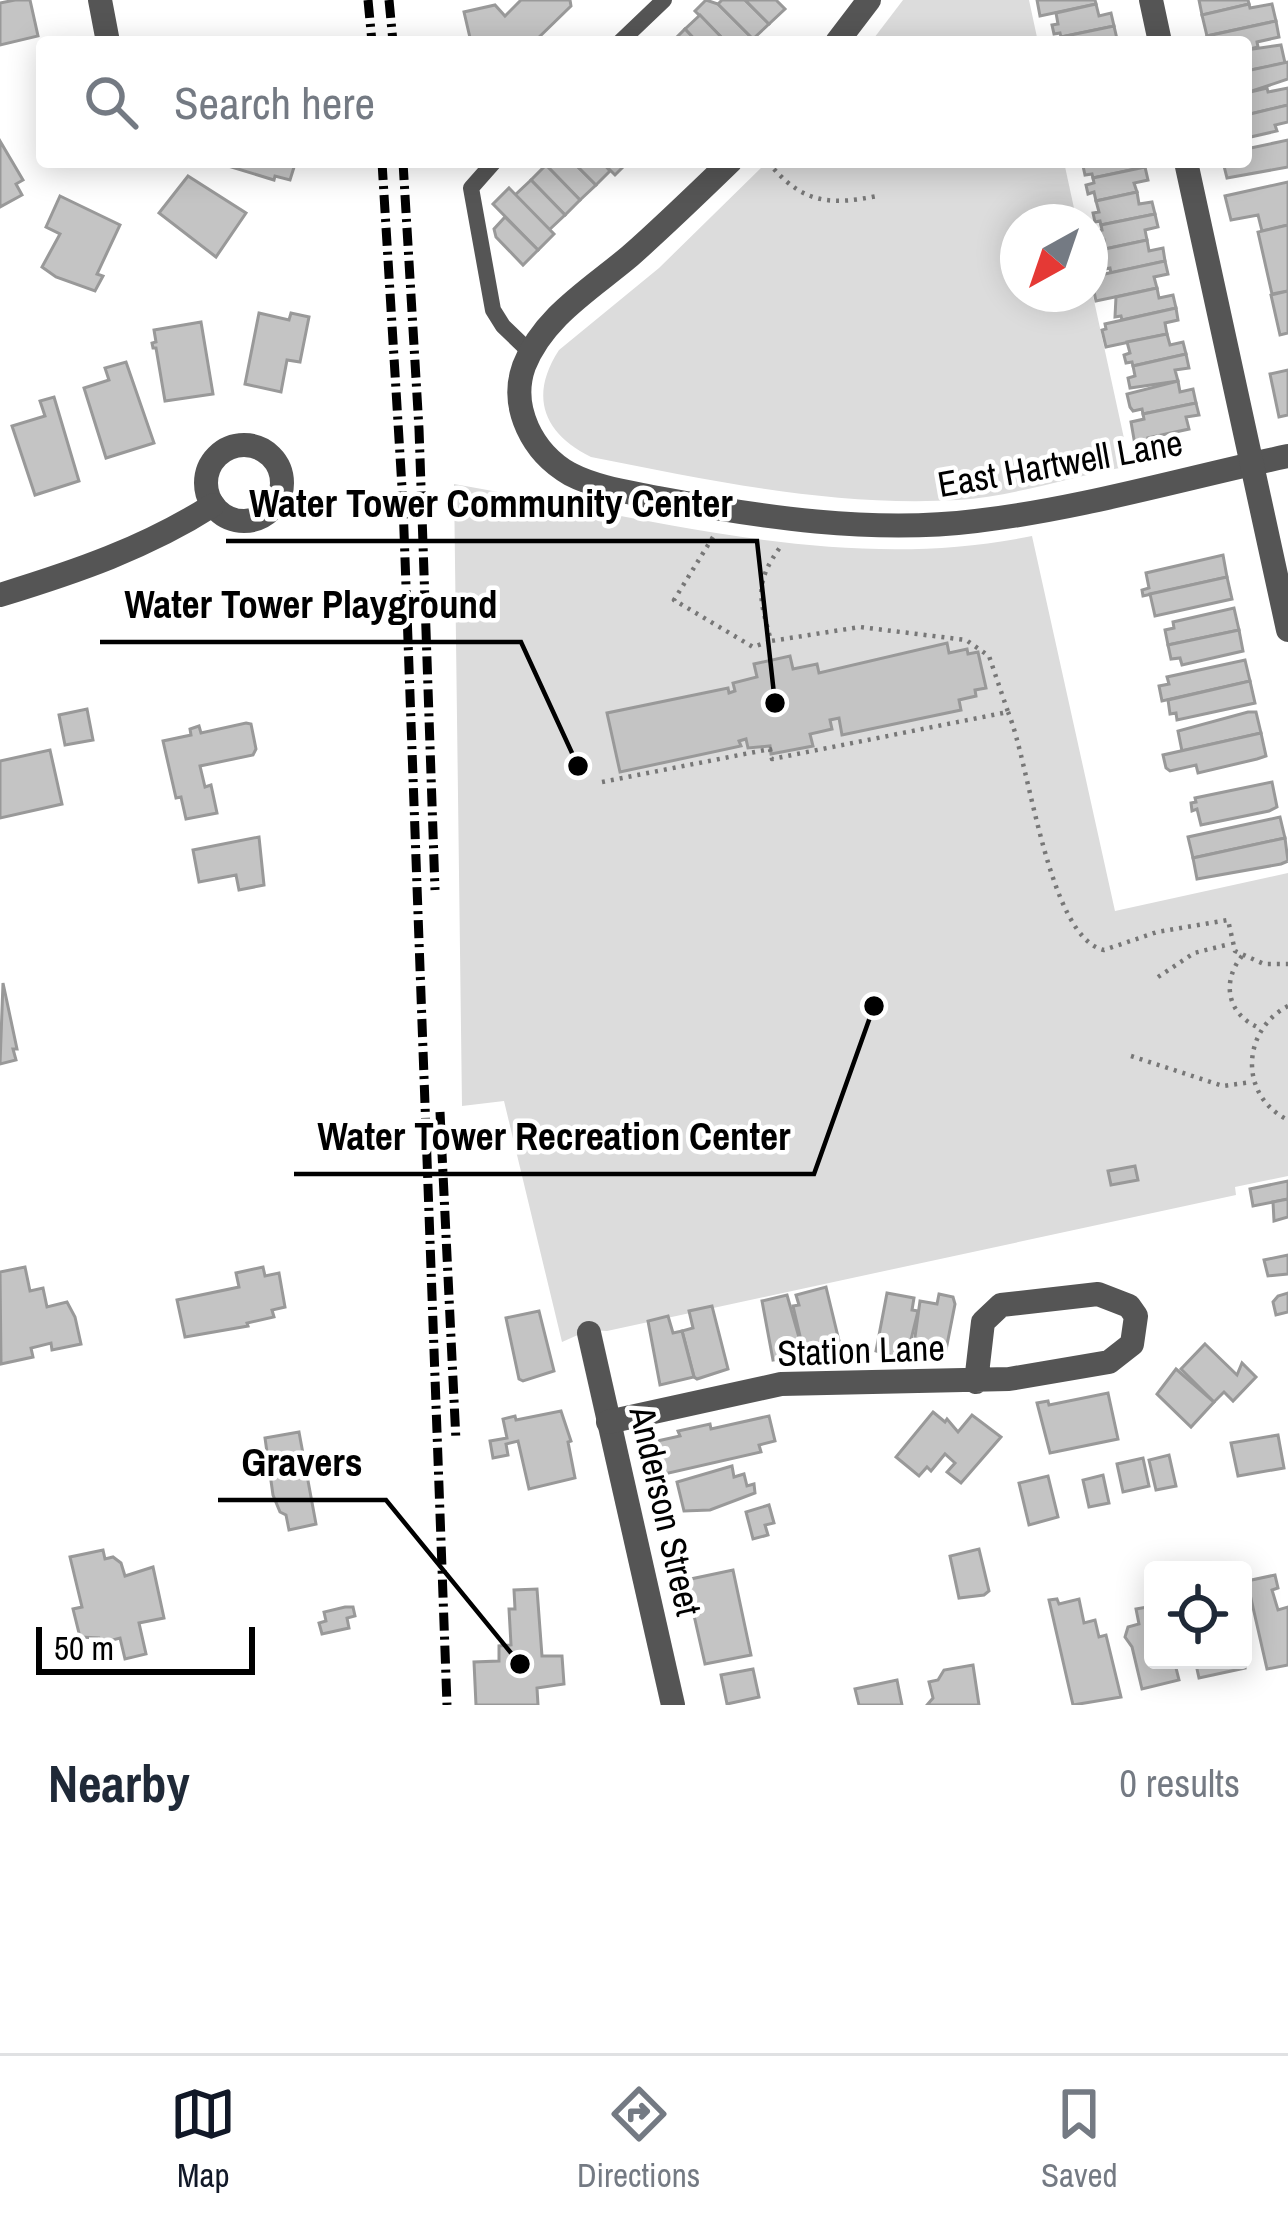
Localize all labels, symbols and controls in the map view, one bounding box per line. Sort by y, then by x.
search box [36,36,1252,168]
icon: search [78,69,144,135]
text: Search here [174,72,375,133]
north arrow [1000,204,1108,312]
street label: East Hartwell Lane [934,418,1186,508]
callout: Water Tower Community Center [226,466,757,541]
text: Water Tower Community Center [249,477,733,529]
callout: Water Tower Playground [100,567,521,642]
text: Water Tower Playground [124,578,498,630]
callout: Water Tower Recreation Center [294,1099,814,1174]
text: Water Tower Recreation Center [318,1110,791,1162]
street label: Station Lane [776,1323,946,1377]
street label: Anderson Street [618,1401,713,1620]
callout: Gravers [218,1425,386,1500]
text: Gravers [242,1436,362,1488]
map controls [1144,1561,1252,1669]
button: locate [1144,1561,1252,1669]
scale bar [36,1621,255,1674]
text: 50 m [54,1626,114,1670]
text: Nearby [48,1749,190,1818]
text: 0 results [1119,1757,1240,1809]
tab: Map [170,2081,236,2197]
tab: Directions [577,2081,700,2197]
tab: Saved [1041,2081,1118,2197]

